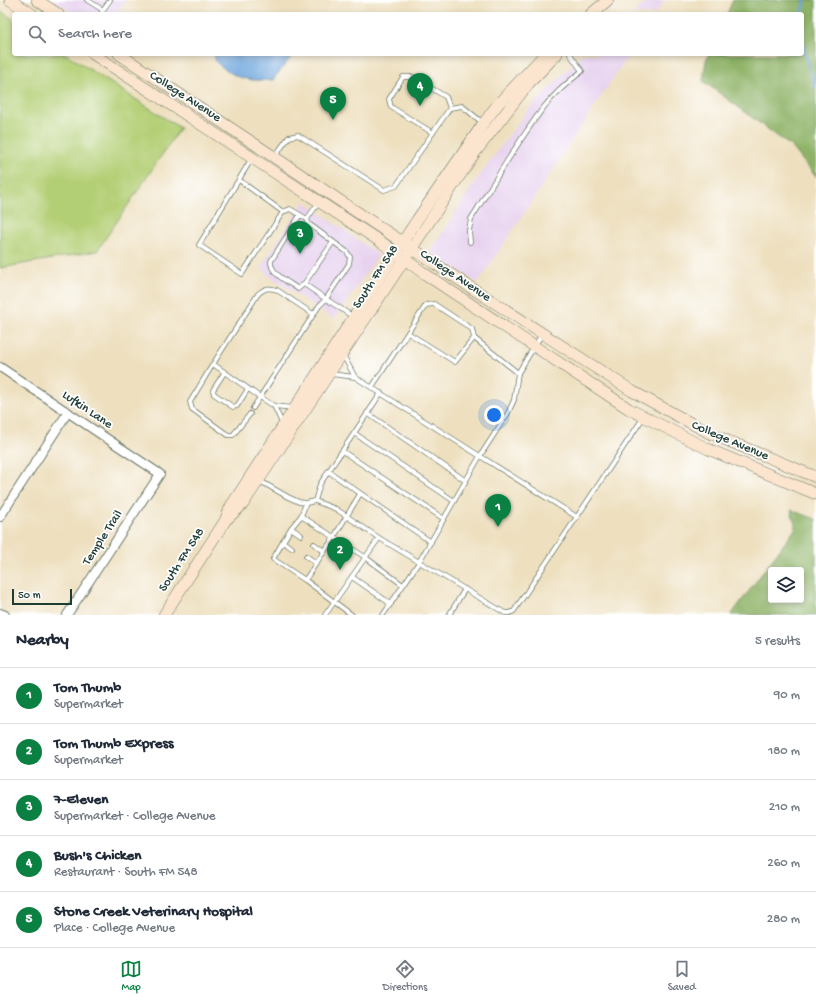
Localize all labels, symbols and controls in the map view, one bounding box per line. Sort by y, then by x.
search box [12,12,804,56]
icon: search [26,23,48,45]
text: Search here [58,25,132,43]
street label: College Avenue [146,68,224,126]
pin: 4 [407,73,433,106]
pin: 5 [320,87,346,120]
pin: 3 [287,221,313,254]
street label: South FM 548 [350,242,402,312]
street label: College Avenue [417,247,494,305]
street label: Lufkin Lane [59,388,115,432]
your location [484,405,504,425]
street label: College Avenue [689,418,771,464]
pin: 1 [485,494,511,527]
street label: Temple Trail [79,508,126,569]
street label: South FM 548 [156,525,208,595]
pin: 2 [327,537,353,570]
map controls [768,567,804,603]
button: layers [768,567,804,603]
scale bar [12,587,72,606]
text: 50 m [18,590,40,602]
text: Nearby [16,631,69,651]
text: 5 results [755,634,800,649]
text: Tom Thumb [54,679,121,697]
text: 1 [26,688,32,703]
text: 90 m [774,688,800,703]
text: Supermarket [54,697,123,712]
text: Tom Thumb Express [54,735,173,753]
text: 2 [26,744,32,759]
text: 180 m [768,744,800,759]
text: Supermarket [54,753,123,768]
text: 7-Eleven [54,791,108,809]
text: 3 [26,800,32,815]
text: 210 m [769,800,800,815]
text: Supermarket · College Avenue [54,809,215,824]
text: Bush's Chicken [54,847,141,865]
text: 4 [26,856,32,871]
text: 260 m [767,856,800,871]
text: Restaurant · South FM 548 [54,865,198,880]
text: Stone Creek Veterinary Hospital [54,903,253,921]
text: 5 [26,912,32,927]
text: 280 m [767,912,800,927]
text: Place · College Avenue [54,921,175,936]
tab: Map [120,958,142,994]
tab: Directions [383,958,427,994]
tab: Saved [668,958,696,994]

